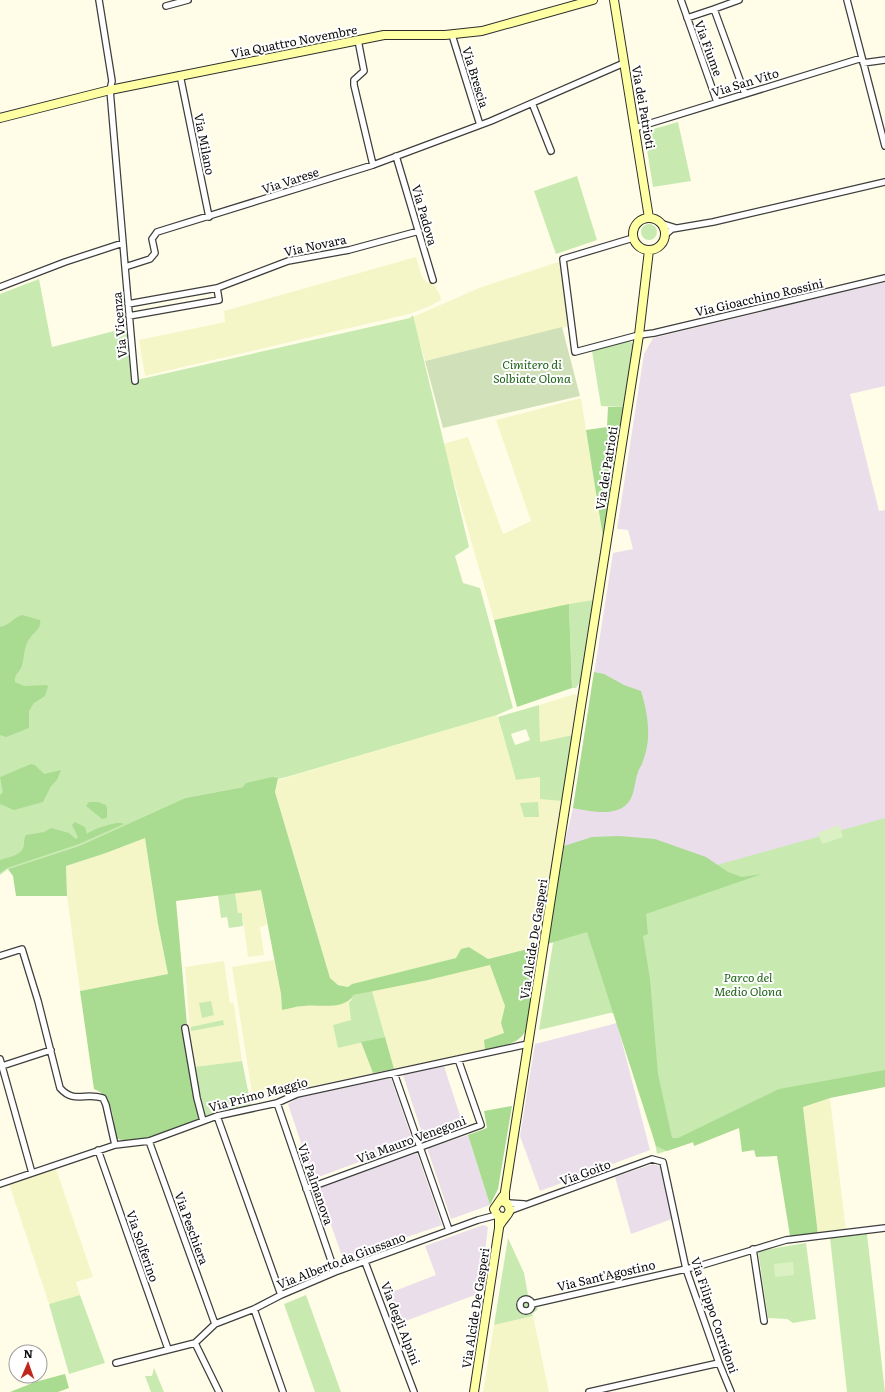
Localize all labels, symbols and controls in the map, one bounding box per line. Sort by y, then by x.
street label: Via Fiume [691,18,727,78]
street label: Via Quattro Novembre [229,20,359,62]
street label: Via Brescia [458,44,494,110]
street label: Via San Vito [709,63,781,101]
street label: Via dei Patrioti [628,64,660,150]
street label: Via Milano [190,111,220,177]
street label: Via Varese [259,162,321,198]
street label: Via Padova [408,182,442,248]
street label: Via Novara [282,230,348,260]
street label: Via Gioacchino Rossini [693,273,825,321]
street label: Via Vicenza [107,291,131,359]
park label: Cimitero di Solbiate Olona [493,355,571,387]
street label: Via dei Patrioti [590,425,622,511]
street label: Via Alcide De Gasperi [515,877,551,1001]
park label: Parco del Medio Olona [714,968,782,1000]
street label: Via Primo Maggio [206,1072,310,1116]
street label: Via Mauro Venegoni [354,1111,468,1167]
street label: Via Palmanova [294,1141,339,1228]
street label: Via Goito [557,1154,613,1190]
street label: Via Peschiera [170,1189,214,1267]
street label: Via Solferino [122,1208,164,1284]
street label: Via Alberto da Giussano [274,1227,408,1293]
street label: Via Alcide De Gasperi [457,1246,493,1370]
street label: Via Sant'Agostino [555,1255,657,1295]
street label: Via Filippo Corridoni [687,1255,743,1375]
street label: Via degli Alpini [377,1279,425,1367]
north arrow [8,1344,48,1384]
text: N [23,1345,33,1361]

